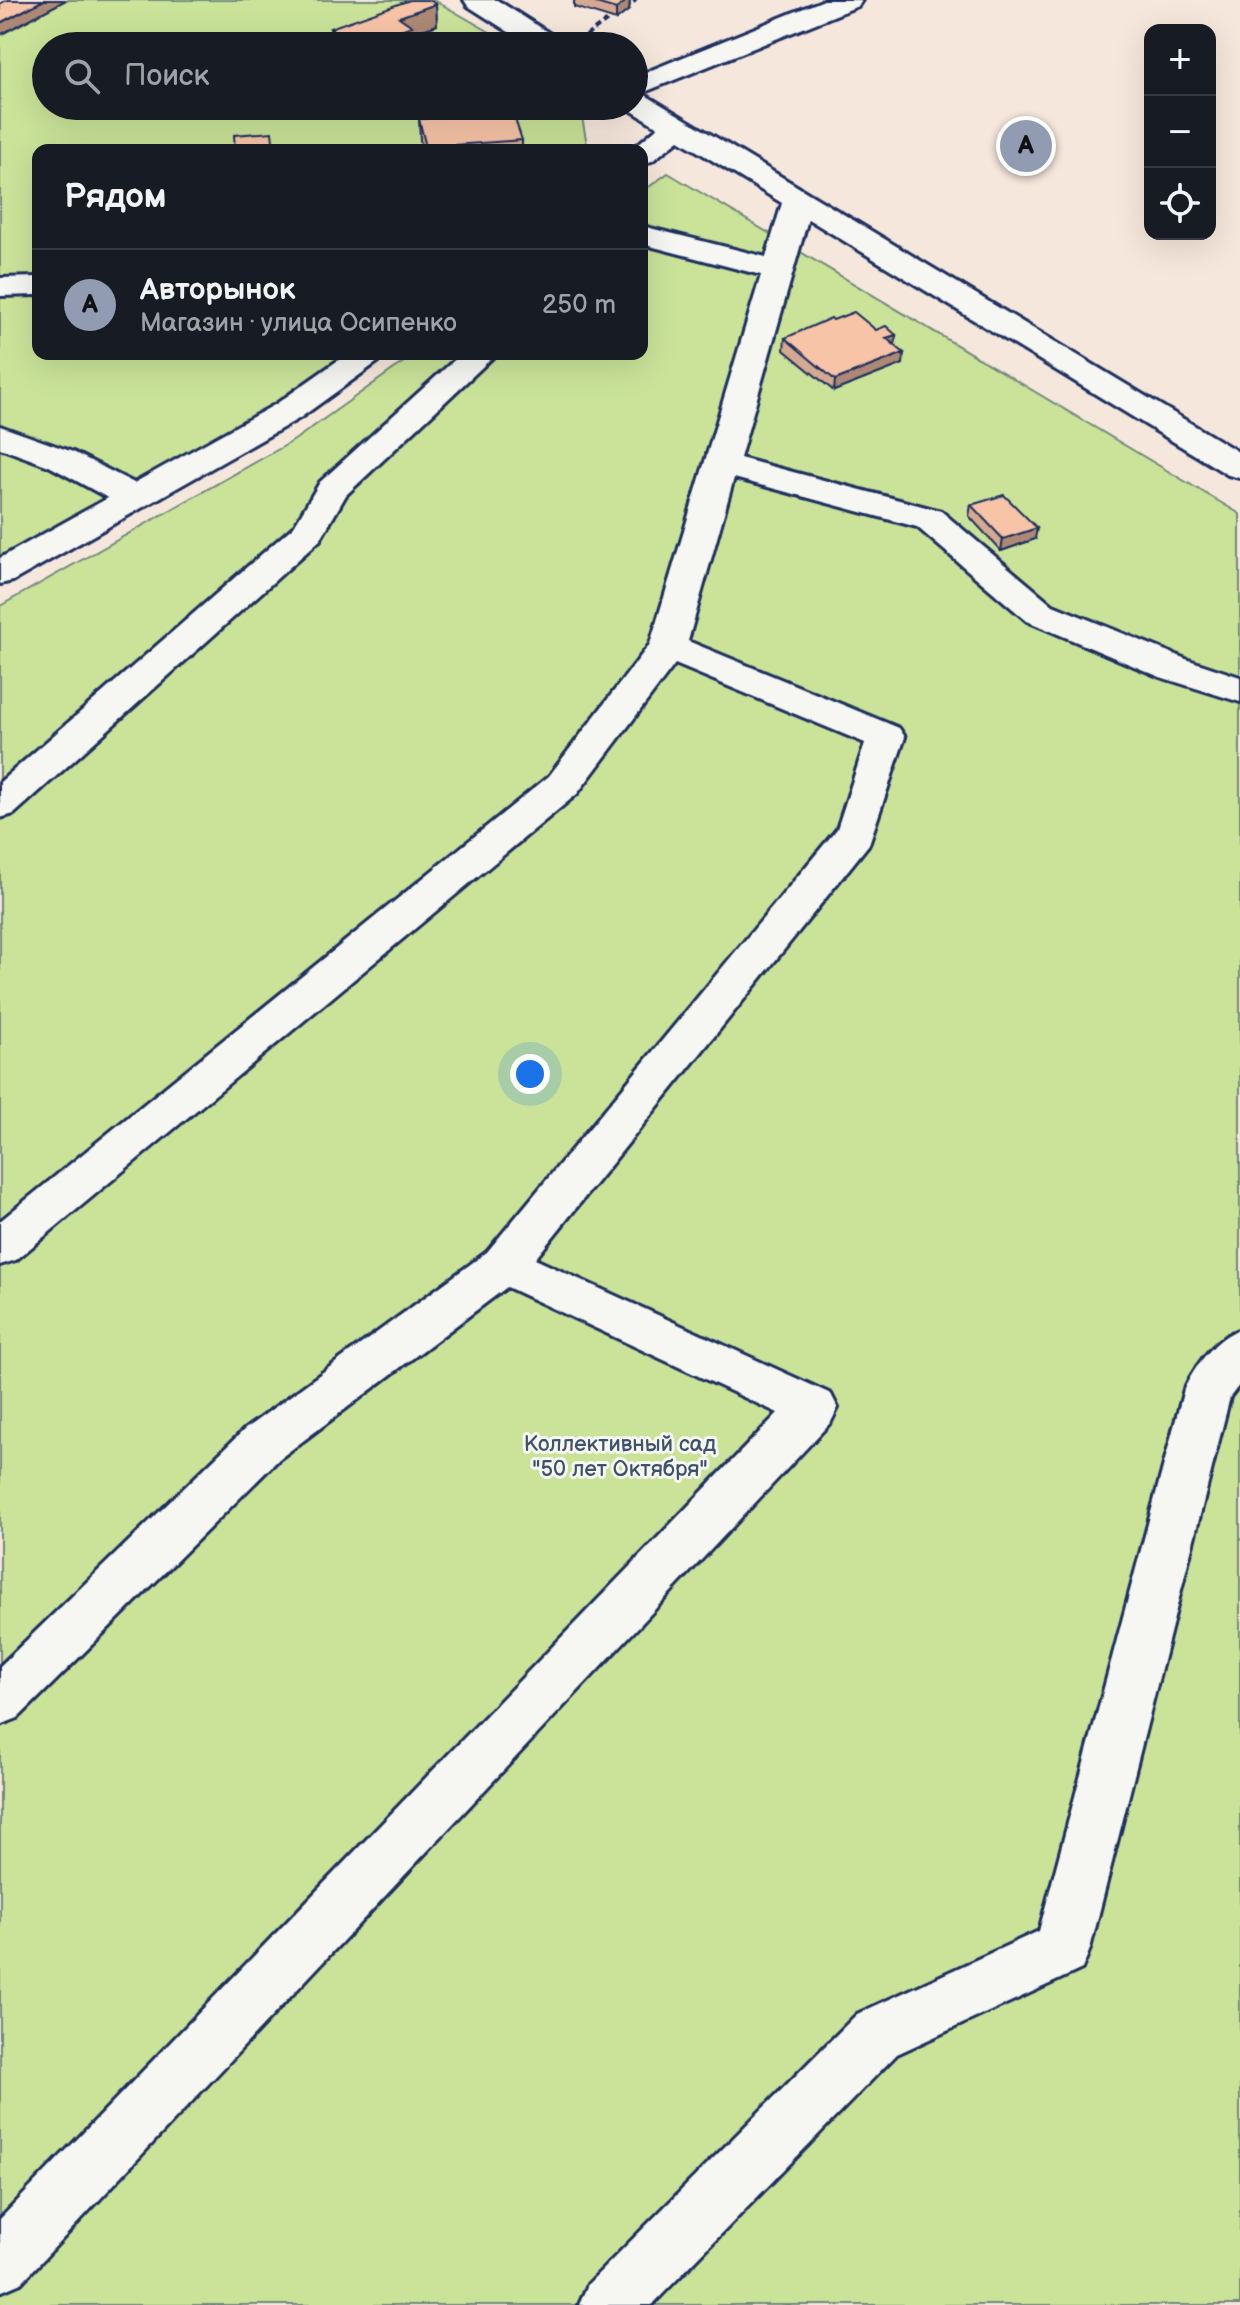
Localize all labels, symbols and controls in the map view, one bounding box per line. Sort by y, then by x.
map controls [1144,24,1216,240]
button: + [1144,24,1216,96]
search box [32,32,648,120]
icon: search [60,54,104,98]
text: Поиск [124,58,210,94]
button: − [1144,96,1216,168]
pin: A [1000,116,1052,176]
button: locate [1144,168,1216,240]
text: Рядом [64,176,166,217]
text: Авторынок [140,272,295,308]
text: A [82,290,98,321]
text: 250 m [542,290,616,321]
text: Магазин · улица Осипенко [140,308,457,339]
your location [510,1054,550,1094]
park label: Коллективный сад "50 лет Октября" [524,1431,716,1483]

